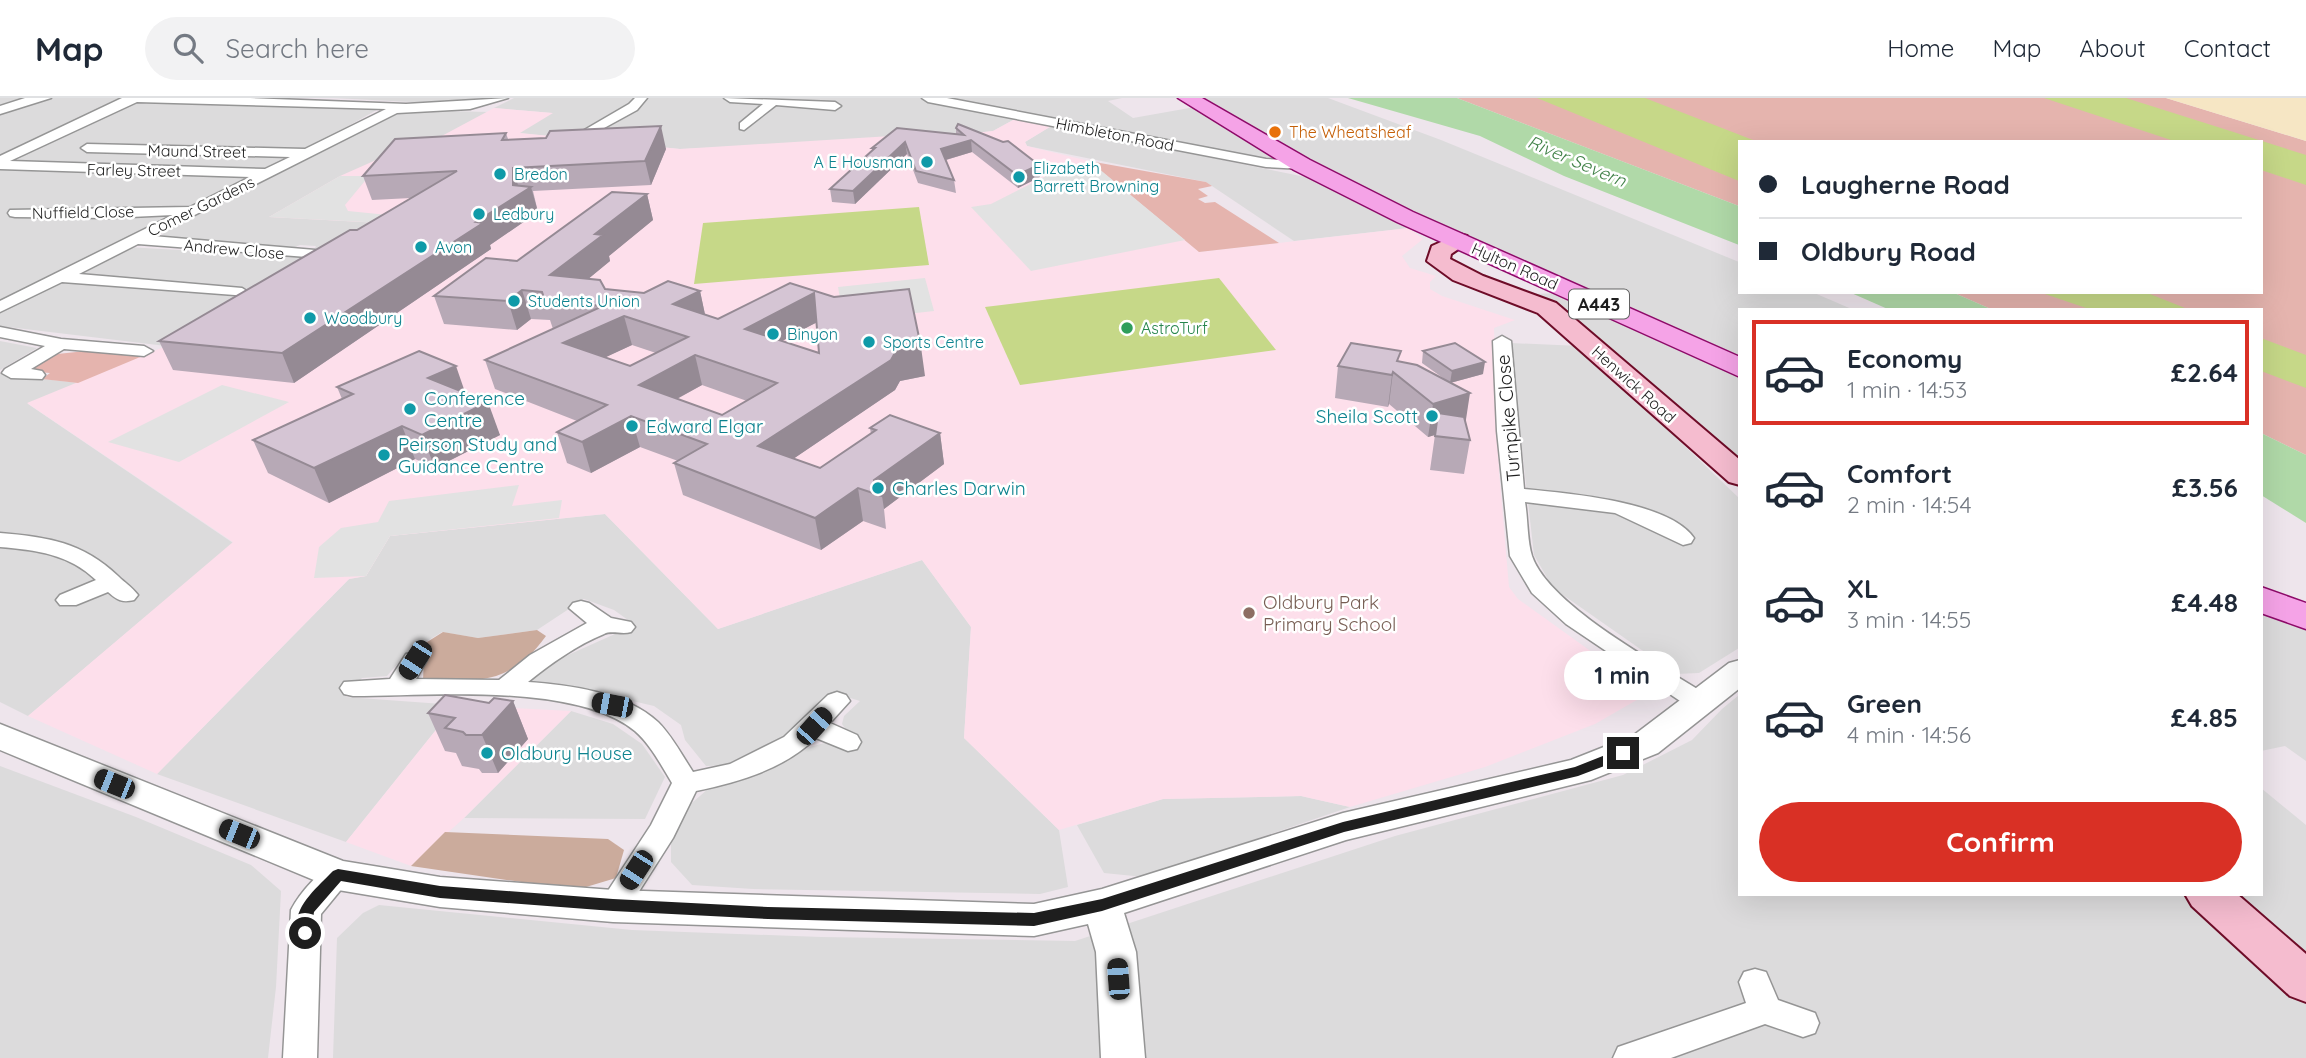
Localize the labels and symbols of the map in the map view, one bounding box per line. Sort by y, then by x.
street label: Himbleton Road [1054,113,1176,155]
place label: The Wheatsheaf [1289,122,1412,142]
marker: The Wheatsheaf [1267,124,1283,140]
water label: River Severn [1524,130,1630,192]
street label: Maund Street [147,140,247,162]
place label: A E Housman [813,152,913,172]
marker: A E Housman [919,154,935,170]
place label: Elizabeth Barrett Browning [1033,158,1159,196]
street label: Farley Street [87,159,181,181]
place label: Bredon [514,164,568,184]
marker: Bredon [492,166,508,182]
marker: Elizabeth Barrett Browning [1011,169,1027,185]
street label: Comer Gardens [144,171,258,241]
street label: Nuffield Close [32,201,134,223]
place label: Ledbury [493,204,554,224]
marker: Ledbury [471,206,487,222]
street label: Andrew Close [183,235,285,263]
place label: Avon [435,237,472,257]
street label: Hylton Road [1469,238,1561,294]
marker: Avon [413,239,429,255]
road number: A443 [1569,289,1629,318]
place label: Students Union [528,291,640,311]
marker: Students Union [506,293,522,309]
place label: Woodbury [324,308,402,328]
marker: Woodbury [302,310,318,326]
place label: AstroTurf [1141,318,1208,338]
marker: AstroTurf [1119,320,1135,336]
place label: Binyon [787,324,838,344]
marker: Binyon [765,326,781,342]
place label: Sports Centre [883,332,984,352]
marker: Sports Centre [861,334,877,350]
street label: Henwick Road [1588,341,1680,427]
street label: Turnpike Close [1490,354,1526,482]
place label: Conference Centre [424,386,525,432]
marker: Conference Centre [402,401,418,417]
place label: Sheila Scott [1316,404,1418,428]
marker: Sheila Scott [1424,408,1440,424]
place label: Edward Elgar [646,414,764,438]
marker: Edward Elgar [624,418,640,434]
place label: Peirson Study and Guidance Centre [398,432,557,478]
marker: Peirson Study and Guidance Centre [376,447,392,463]
place label: Charles Darwin [892,476,1026,500]
marker: Charles Darwin [870,480,886,496]
place label: Oldbury Park Primary School [1263,590,1396,636]
marker: Oldbury Park Primary School [1241,605,1257,621]
car [395,637,436,683]
callout: 1 min [1565,652,1681,700]
car [590,691,635,719]
car [793,703,836,749]
route end [1607,737,1639,769]
place label: Oldbury House [501,741,632,765]
marker: Oldbury House [479,745,495,761]
car [91,766,138,802]
car [216,816,263,852]
car [616,847,657,893]
route start [289,917,321,949]
car [1107,957,1130,1001]

